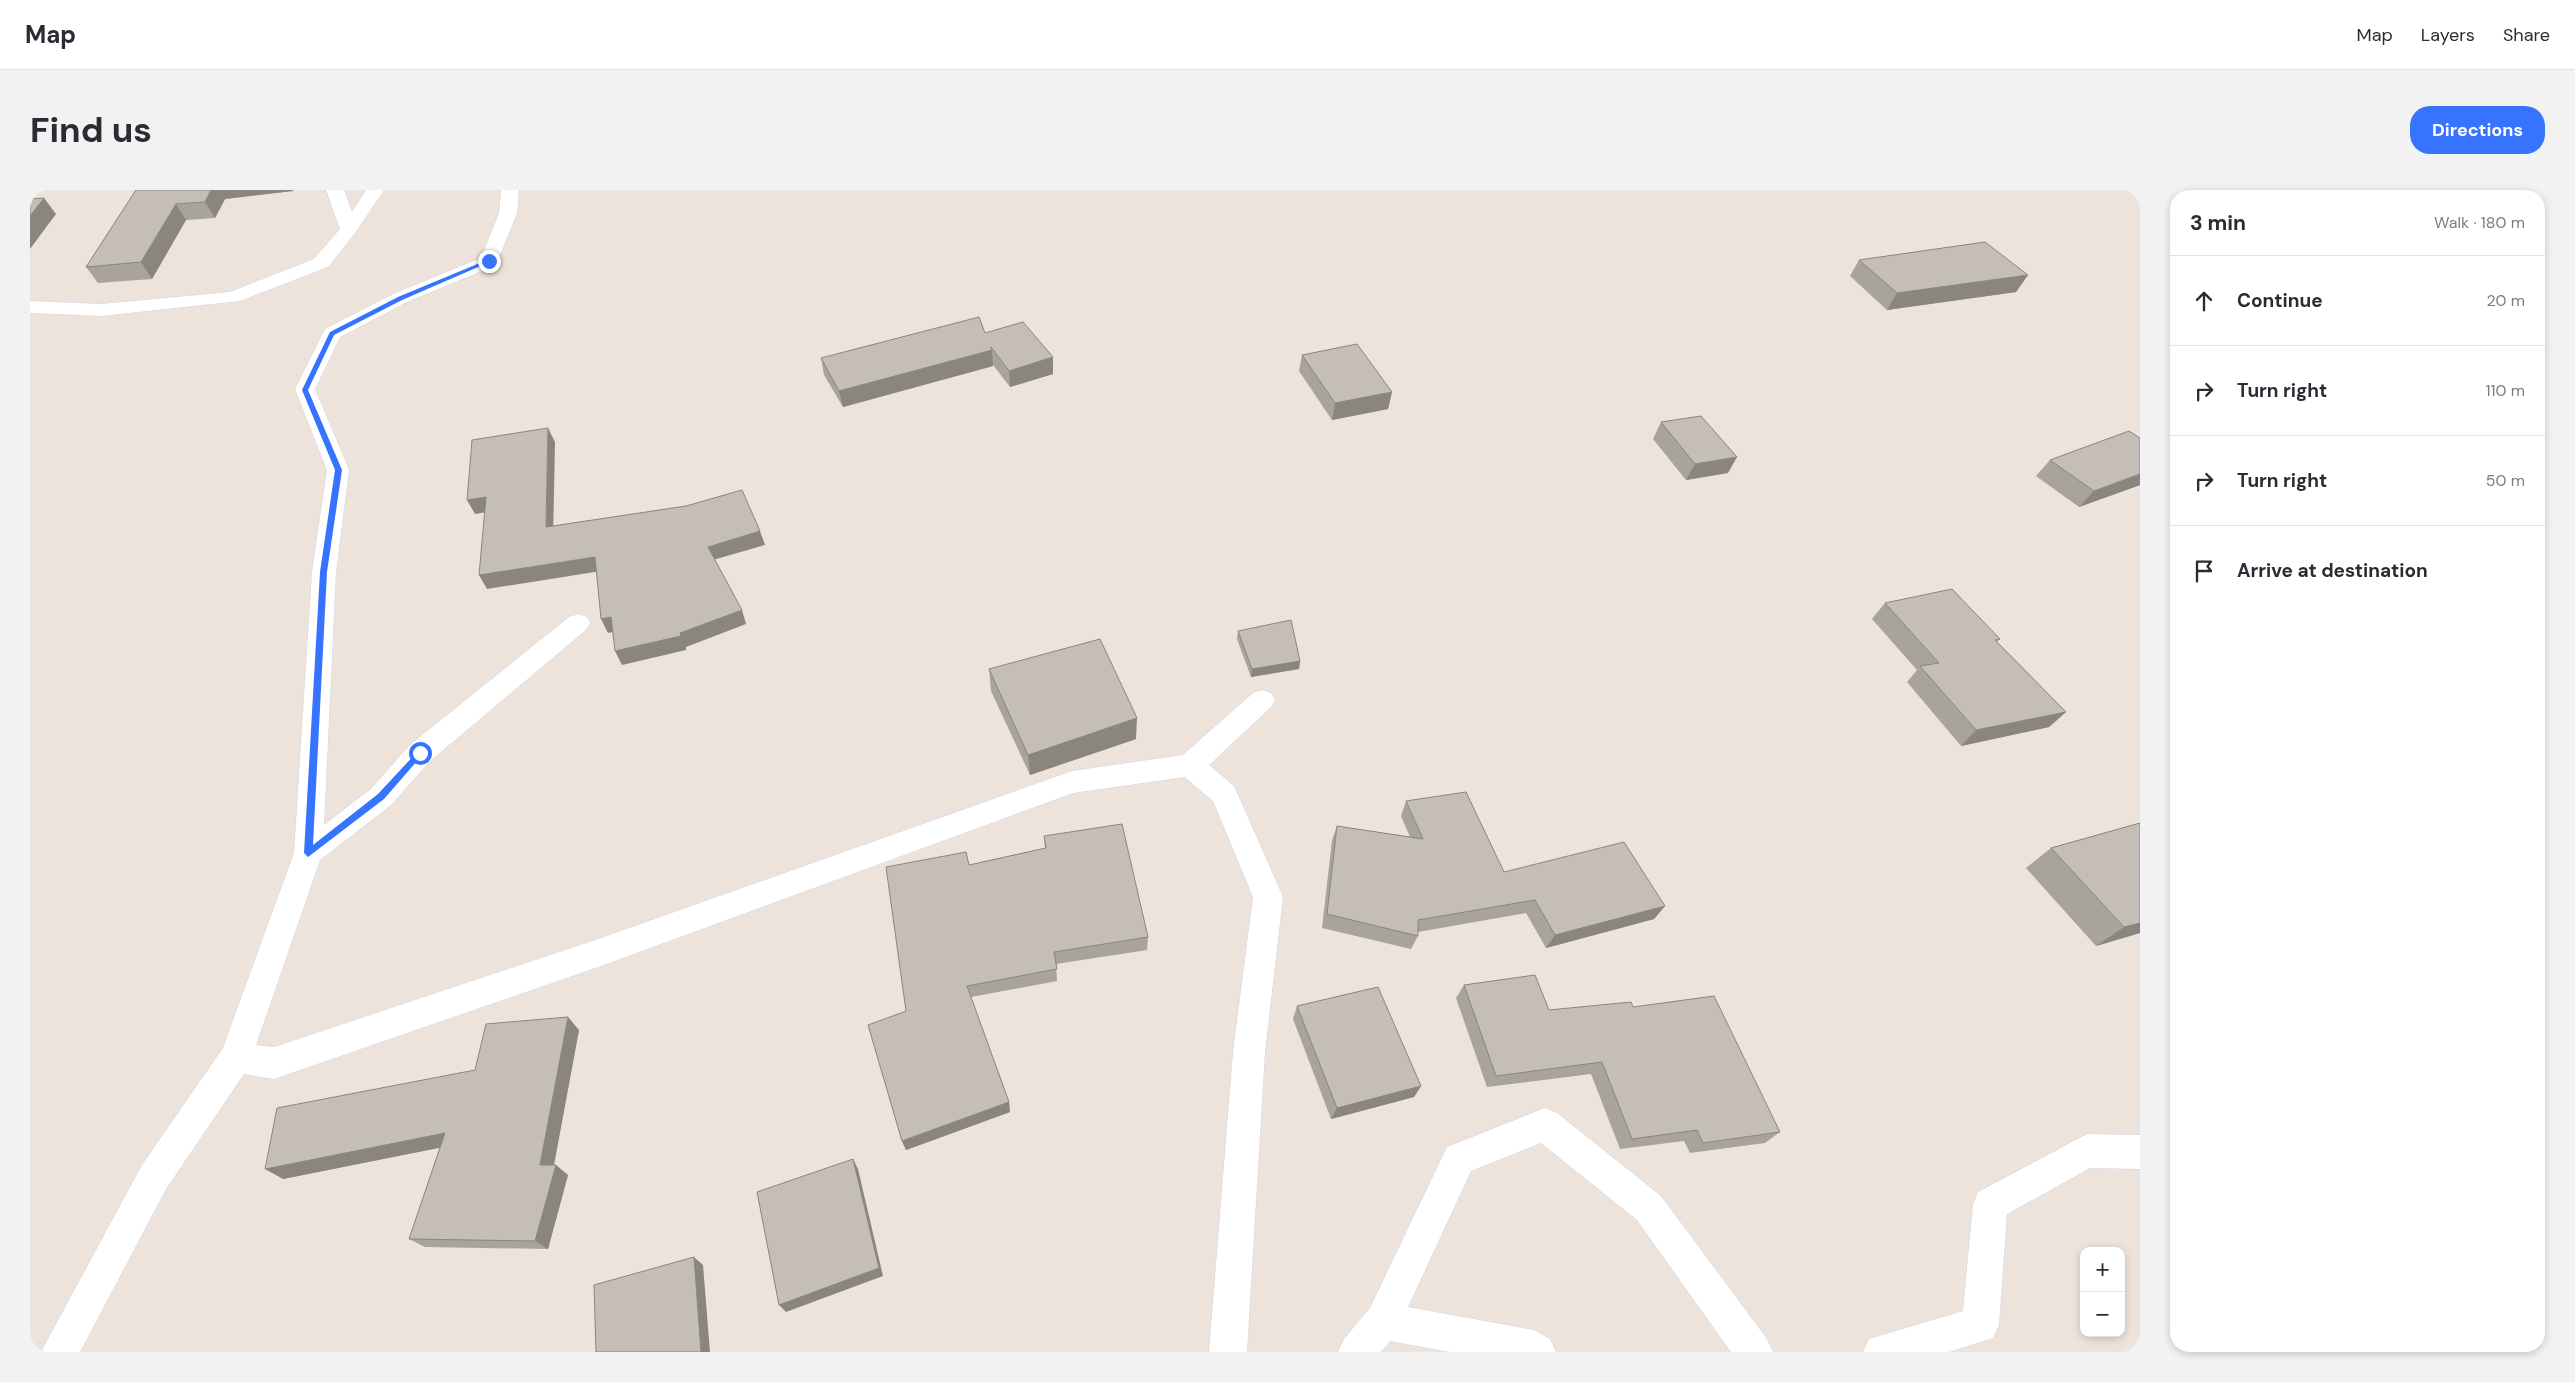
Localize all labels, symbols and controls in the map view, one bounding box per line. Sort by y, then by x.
text: Map [25,19,76,50]
text: Map [2357,23,2393,47]
text: Layers [2421,23,2475,47]
text: Share [2503,23,2550,47]
button: Directions [2410,106,2545,154]
text: Find us [30,107,152,153]
text: 3 min [2190,209,2246,237]
text: Walk · 180 m [2434,212,2525,233]
route end [478,250,501,273]
icon: ahead [2190,287,2218,315]
text: Continue [2237,288,2323,313]
text: 20 m [2486,290,2525,311]
icon: right [2190,377,2218,405]
text: Turn right [2237,378,2327,403]
text: 110 m [2486,380,2525,401]
icon: right [2190,467,2218,495]
text: Turn right [2237,468,2327,493]
text: 50 m [2486,470,2525,491]
icon: arrive [2190,557,2218,585]
text: Arrive at destination [2237,558,2428,583]
route start [409,742,432,765]
map controls [2080,1247,2125,1337]
button: + [2080,1247,2125,1292]
button: − [2080,1292,2125,1337]

